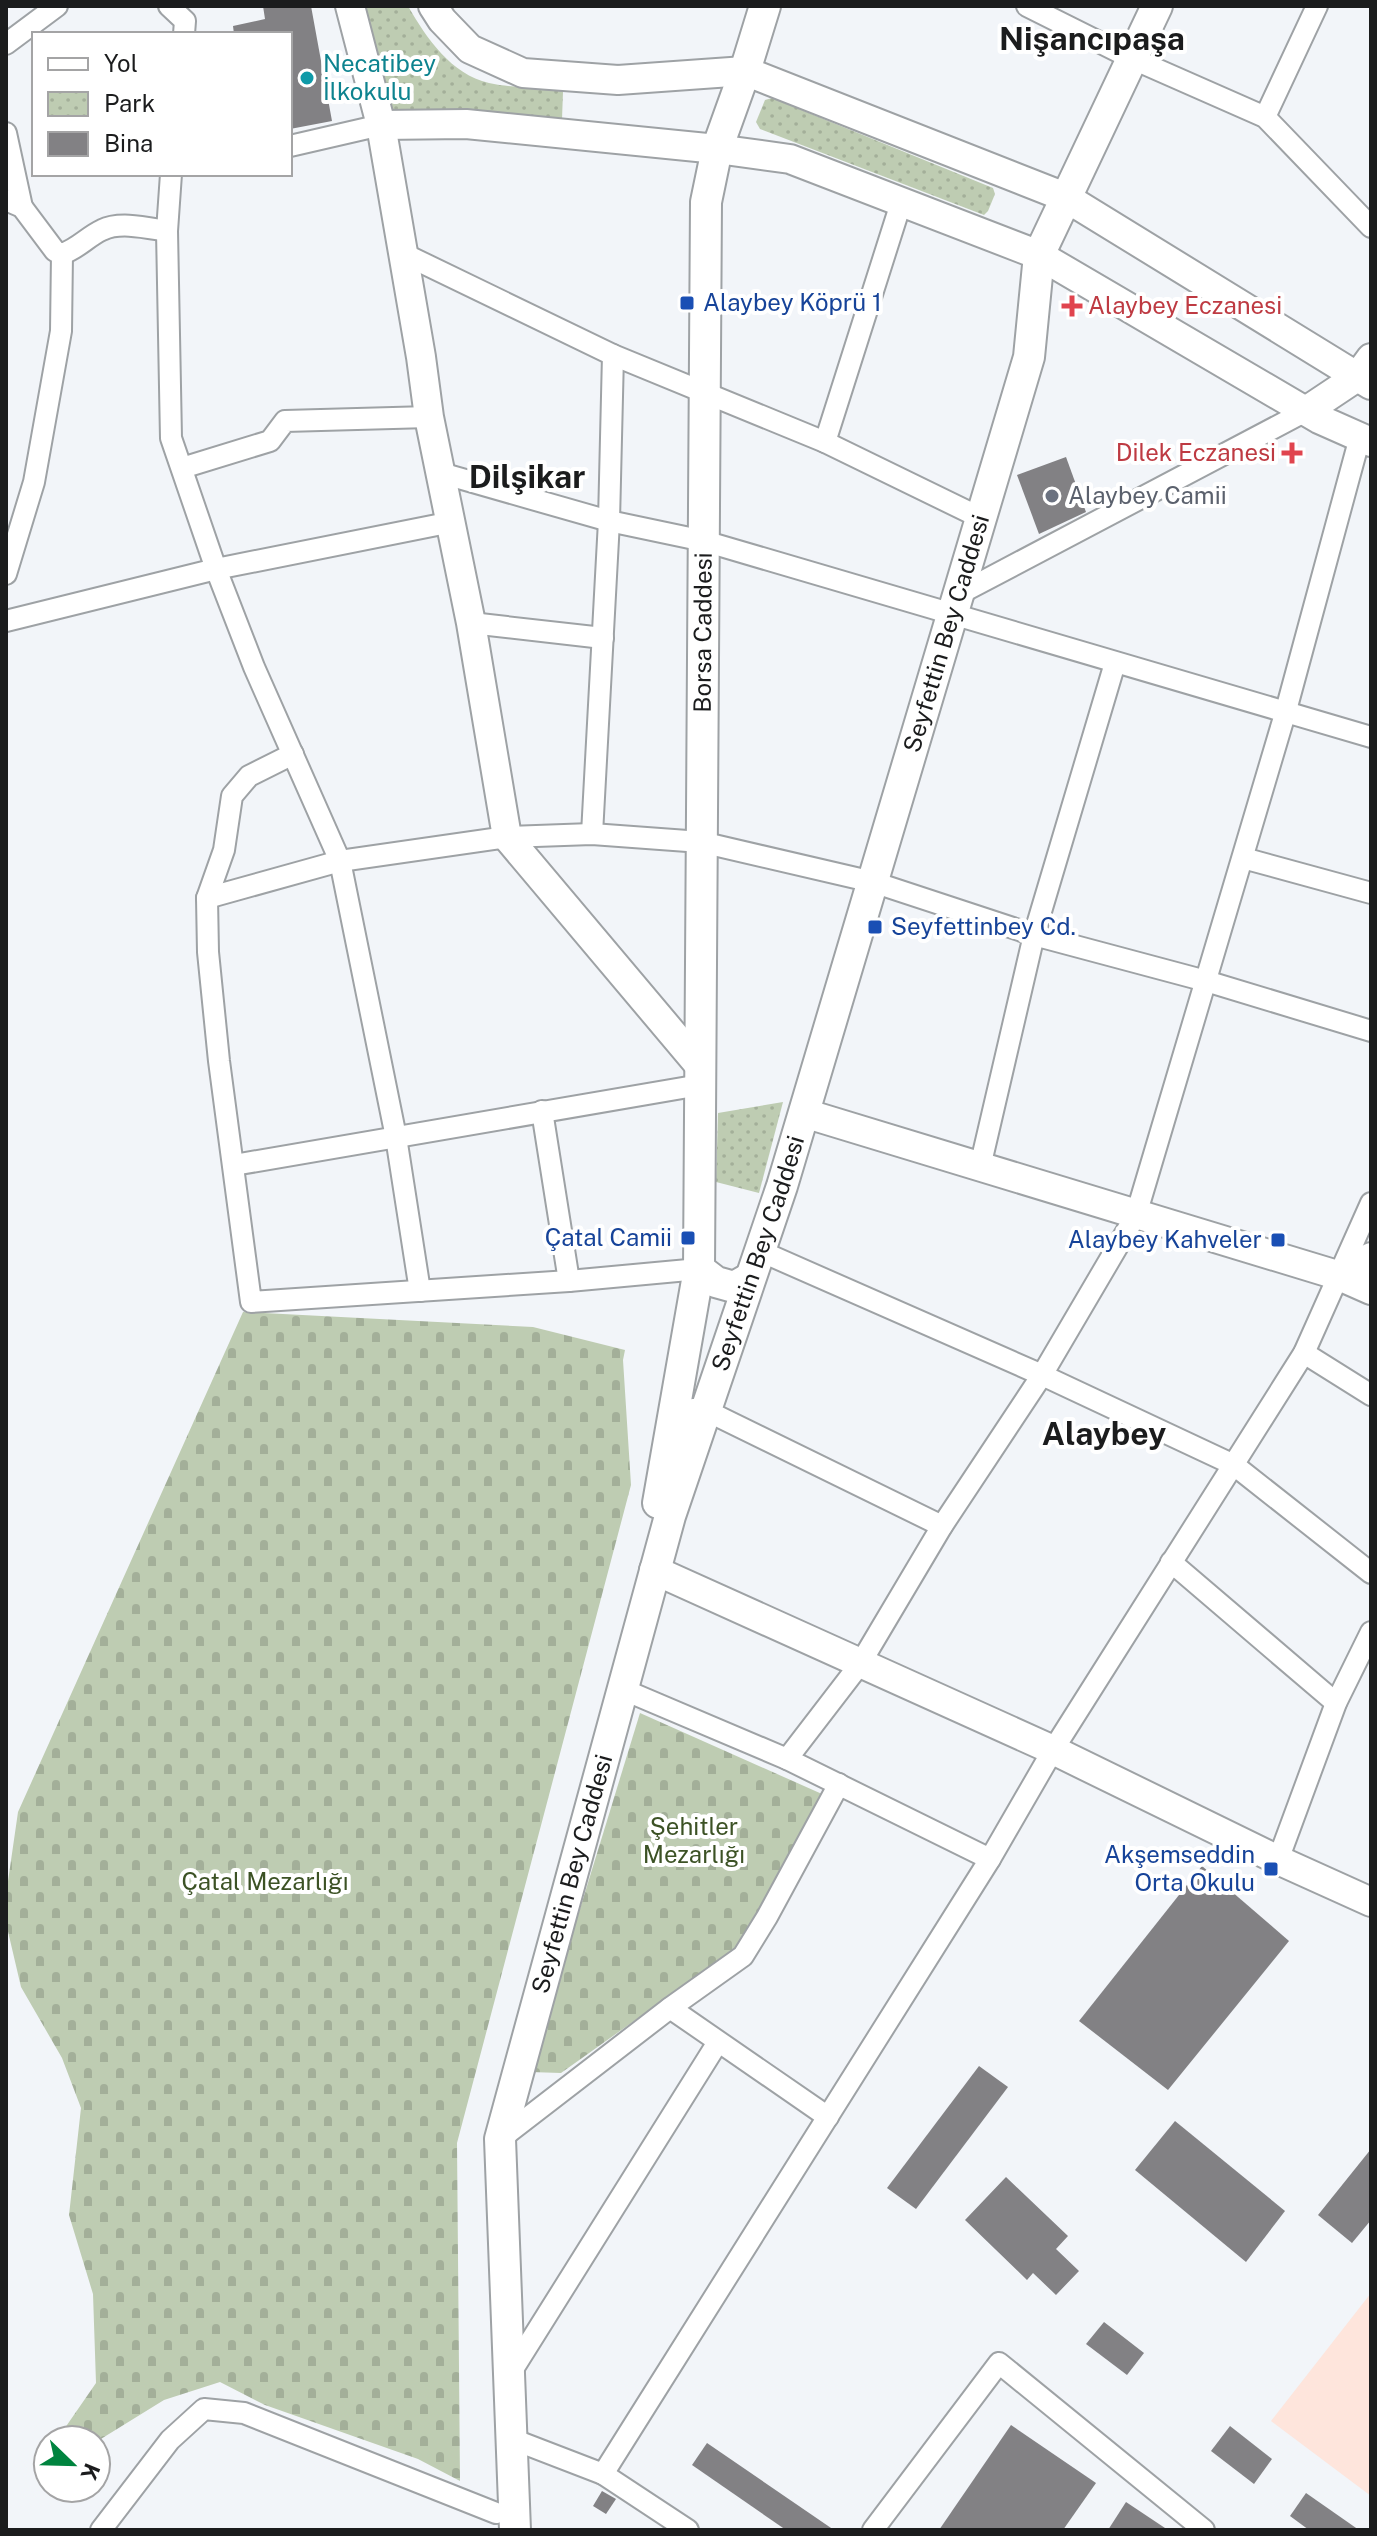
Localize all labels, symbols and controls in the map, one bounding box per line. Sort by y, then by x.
district label: Nişancıpaşa [999,20,1185,57]
legend [32,32,292,176]
text: Yol [104,49,138,77]
place label: Necatibey İlkokulu [323,49,436,105]
marker: Necatibey İlkokulu [298,69,316,87]
text: Park [104,89,155,117]
text: Bina [104,129,153,157]
place label: Alaybey Köprü 1 [703,288,882,316]
place label: Alaybey Eczanesi [1088,291,1282,319]
marker: Alaybey Köprü 1 [678,294,696,312]
marker: Alaybey Eczanesi [1063,297,1081,315]
place label: Dilek Eczanesi [1116,438,1276,466]
marker: Dilek Eczanesi [1283,444,1301,462]
district label: Dilşikar [469,458,585,495]
place label: Alaybey Camii [1068,481,1227,509]
marker: Alaybey Camii [1043,487,1061,505]
street label: Seyfettin Bey Caddesi [897,511,994,755]
street label: Borsa Caddesi [688,552,717,713]
place label: Seyfettinbey Cd. [891,912,1076,940]
marker: Seyfettinbey Cd. [866,918,884,936]
street label: Seyfettin Bey Caddesi [705,1132,809,1375]
place label: Çatal Camii [545,1223,672,1251]
place label: Alaybey Kahveler [1068,1225,1262,1253]
marker: Çatal Camii [679,1229,697,1247]
marker: Alaybey Kahveler [1269,1231,1287,1249]
district label: Alaybey [1042,1415,1166,1452]
street label: Seyfettin Bey Caddesi [525,1751,617,1996]
park label: Şehitler Mezarlığı [643,1812,745,1868]
place label: Akşemseddin Orta Okulu [1104,1840,1255,1896]
marker: Akşemseddin Orta Okulu [1262,1860,1280,1878]
park label: Çatal Mezarlığı [181,1867,349,1895]
north arrow [32,2424,112,2504]
text: K [75,2459,105,2484]

